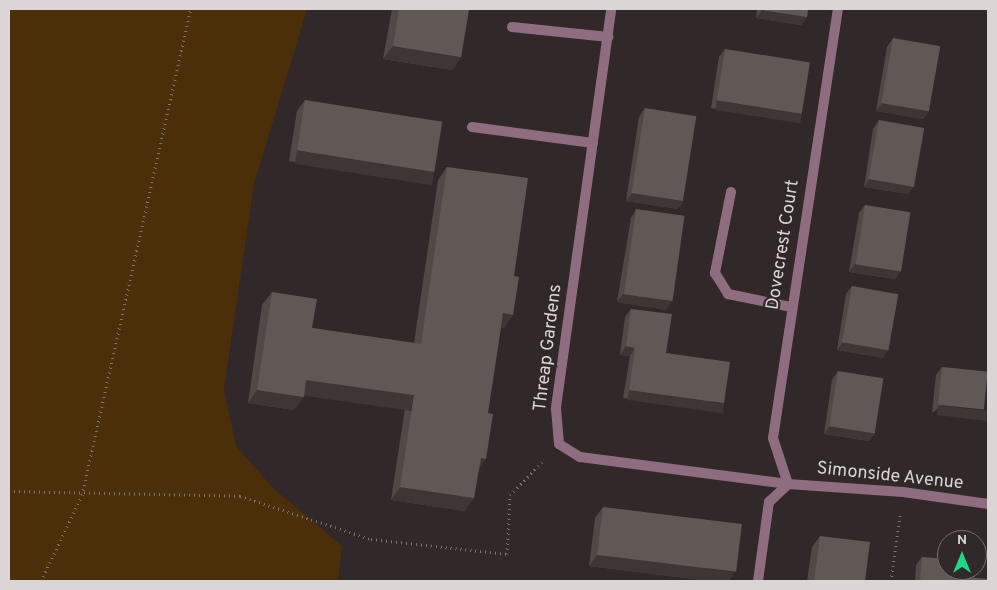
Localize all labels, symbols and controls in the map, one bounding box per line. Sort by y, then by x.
street label: Dovecrest Court [763,178,805,312]
street label: Threap Gardens [530,283,568,413]
street label: Simonside Avenue [815,459,965,495]
north arrow [937,530,987,580]
text: N [957,532,967,549]

